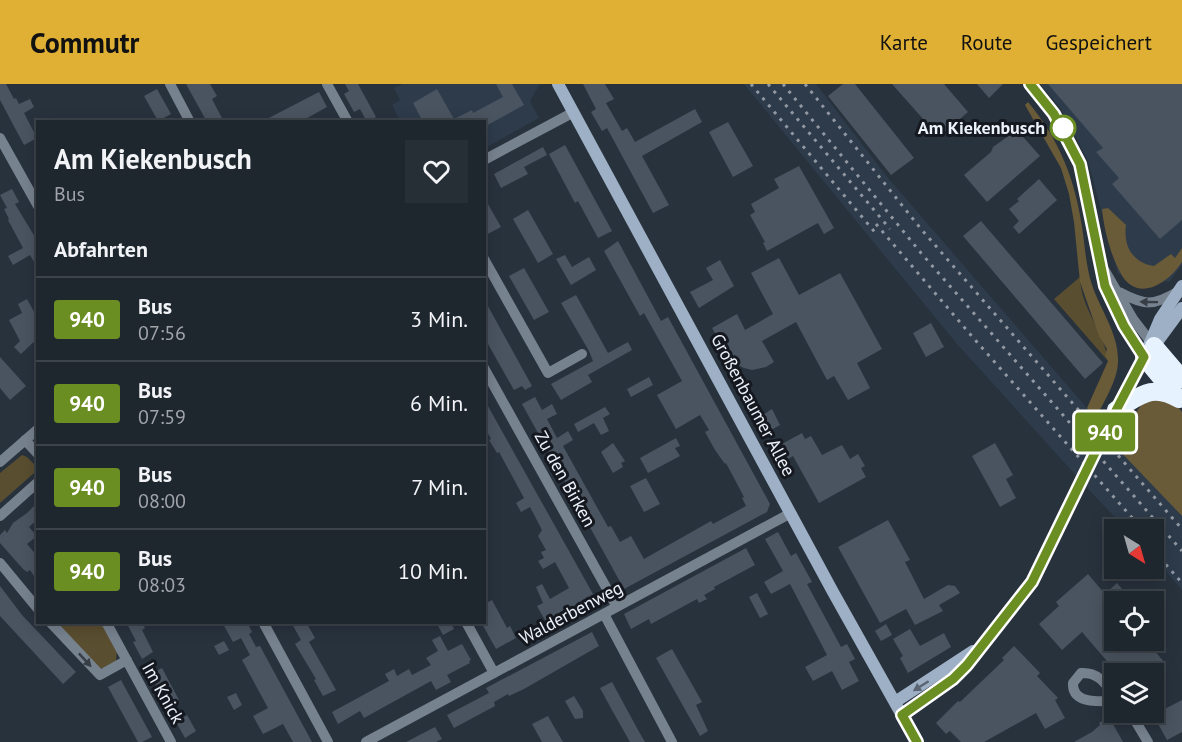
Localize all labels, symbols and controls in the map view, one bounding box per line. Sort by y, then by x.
text: Commutr [30,24,139,61]
text: Karte [880,29,928,56]
text: Route [961,29,1012,56]
text: Gespeichert [1045,29,1152,56]
marker: Am Kiekenbusch [1050,115,1076,141]
place label: Am Kiekenbusch [918,116,1045,139]
text: Am Kiekenbusch [54,140,252,177]
button: heart [405,140,468,203]
text: Bus [54,181,85,207]
text: Abfahrten [54,235,148,263]
text: Bus [138,292,172,320]
one-way arrow [1139,297,1158,306]
text: 3 Min. [410,305,468,333]
text: 940 [69,306,105,333]
text: 07:56 [138,320,186,346]
street label: Großenbaumer Allee [706,330,801,480]
text: Bus [138,376,172,404]
text: 6 Min. [410,389,468,417]
text: 940 [69,390,105,417]
text: 07:59 [138,404,186,430]
line badge: 940 [1070,412,1140,452]
text: 940 [1087,419,1123,446]
street label: Zu den Birken [530,427,601,531]
text: Bus [138,460,172,488]
text: 7 Min. [411,473,468,501]
text: 940 [69,474,105,501]
text: 08:00 [138,488,186,514]
north arrow [1104,519,1164,579]
map controls [1104,519,1164,723]
text: Bus [138,544,172,572]
text: 10 Min. [398,557,468,585]
text: 940 [69,558,105,585]
text: 08:03 [138,572,186,598]
street label: Walderbenweg [515,576,626,649]
button: locate [1104,591,1164,651]
one-way arrow [78,652,92,666]
street label: Im Knick [137,658,190,728]
button: layers [1104,663,1164,723]
one-way arrow [913,680,929,691]

